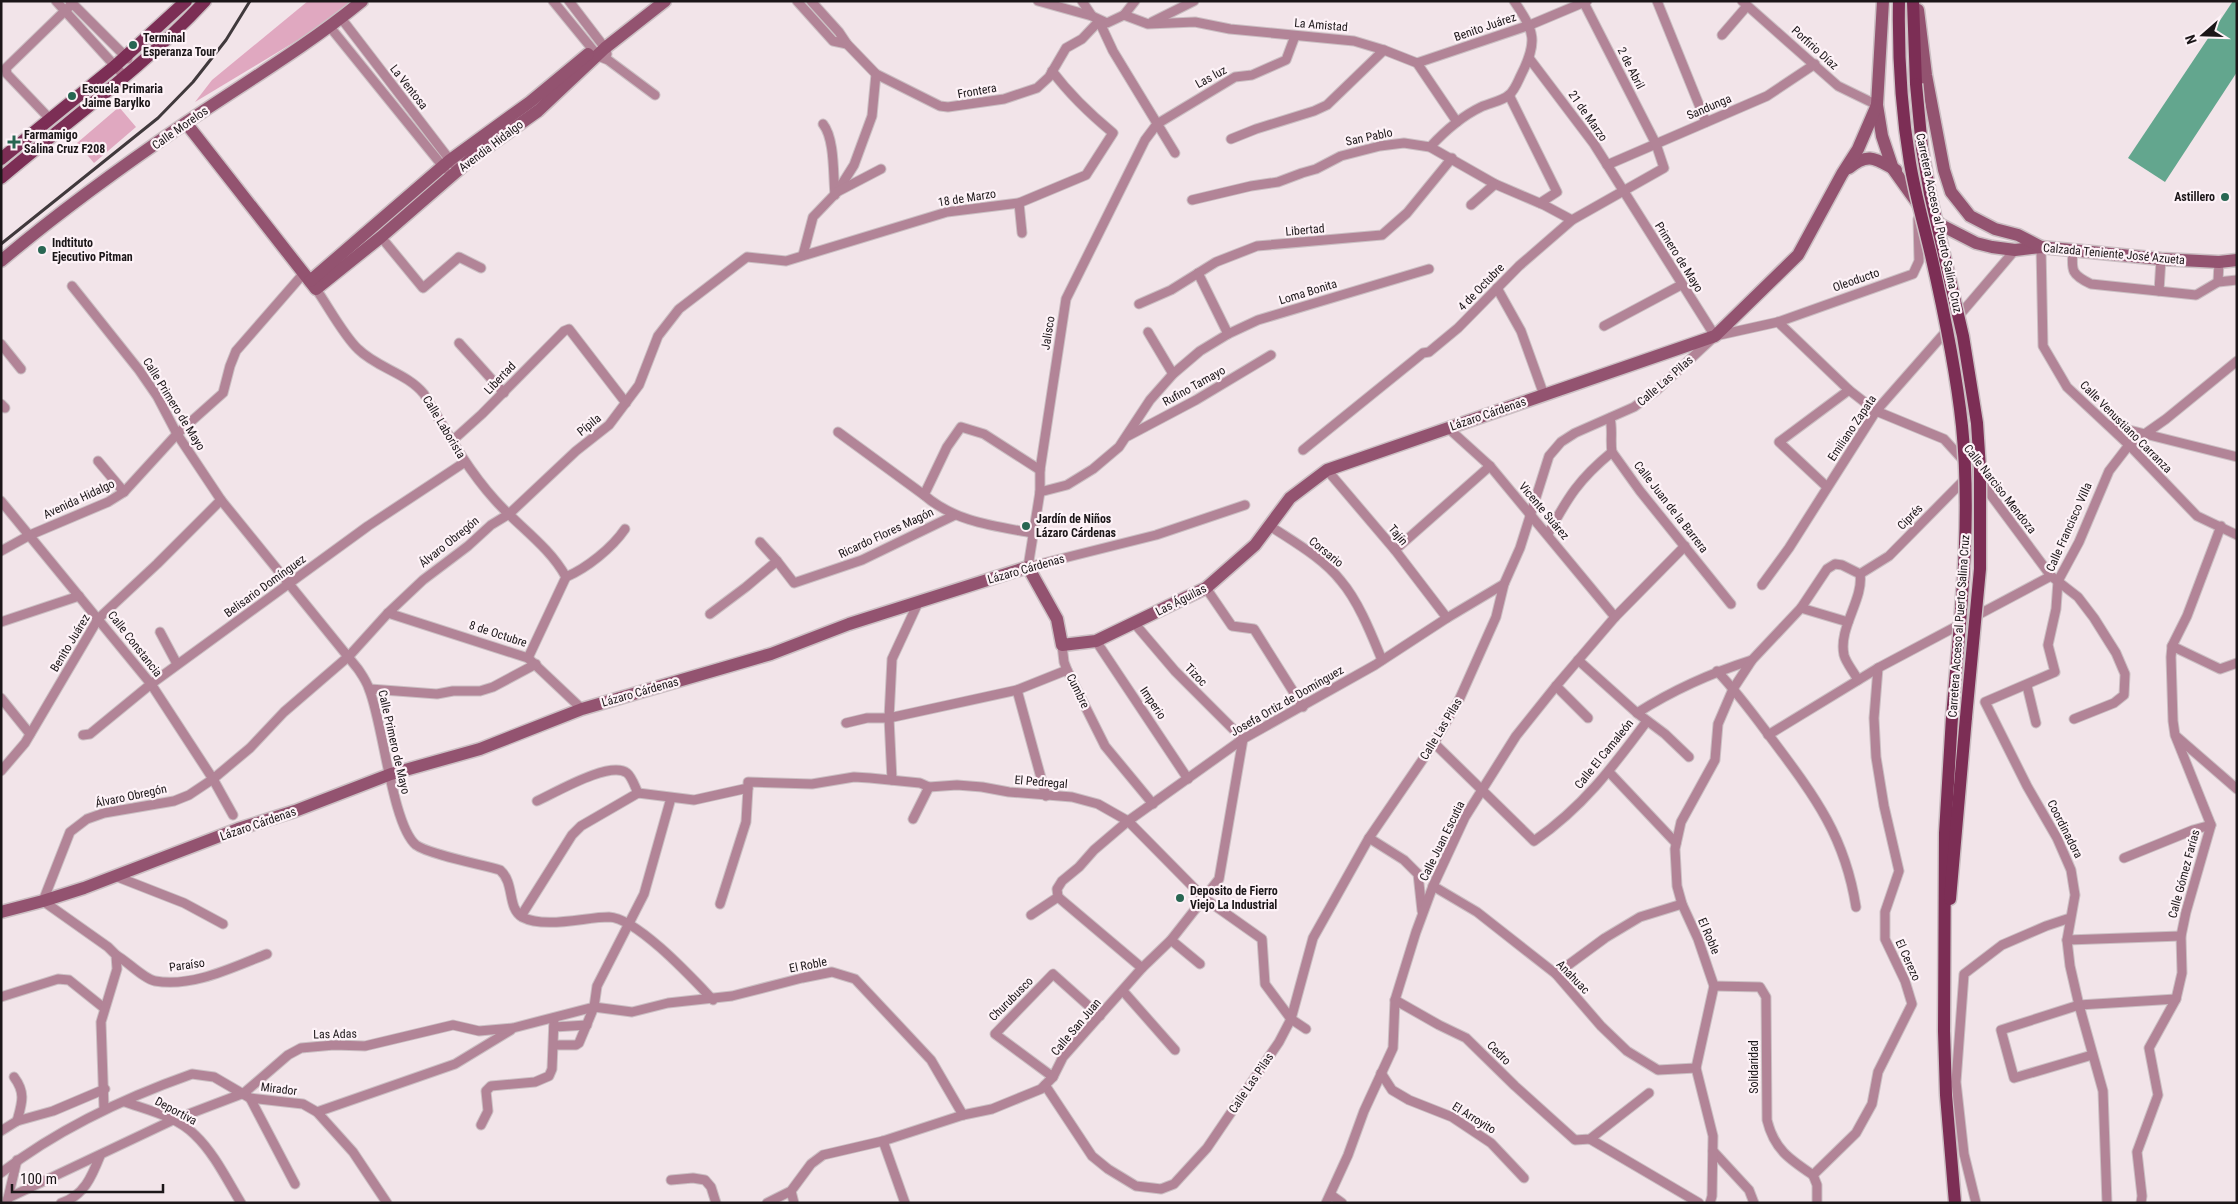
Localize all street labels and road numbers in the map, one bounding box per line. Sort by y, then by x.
street label: Benito Juárez [1452,10,1518,44]
street label: La Amistad [1294,16,1348,34]
street label: Porfirio Díaz [1789,23,1841,73]
street label: 2 de Abril [1615,45,1647,91]
street label: La Ventosa [387,62,431,112]
street label: Las luz [1193,63,1229,91]
street label: Frontera [956,81,998,101]
street label: 21 de Marzo [1565,88,1611,144]
street label: Sandunga [1685,91,1734,123]
street label: Calle Morelos [149,104,211,152]
street label: Avendia Hidalgo [456,117,526,175]
street label: San Pablo [1344,125,1394,149]
street label: Carretera Acceso al Puerto Salina Cruz [1913,132,1965,314]
street label: 18 de Marzo [937,187,997,209]
street label: Primero de Mayo [1652,219,1706,295]
street label: Libertad [1285,221,1325,239]
street label: Calzada Teniente José Azueta [2042,241,2186,267]
street label: 4 de Octubre [1455,260,1507,314]
street label: Oleoducto [1831,266,1881,294]
street label: Loma Bonita [1277,277,1339,307]
street label: Jalisco [1038,315,1058,351]
street label: Calle Las Pilas [1634,353,1696,409]
street label: Calle Primero de Mayo [140,355,208,453]
street label: Libertad [481,359,519,397]
street label: Rufino Tamayo [1160,363,1228,409]
street label: Calle Venustiano Carranza [2077,378,2175,476]
street label: Emiliano Zapata [1825,392,1879,464]
street label: Calle Laborista [420,393,468,461]
street label: Lázaro Cárdenas [1448,394,1528,434]
street label: Pípila [574,411,604,439]
street label: Calle Narciso Mendoza [1961,442,2039,536]
street label: Calle Juan de la Barrera [1631,458,1711,556]
street label: Avenida Hidalgo [41,476,117,522]
street label: Vicente Suárez [1516,479,1572,543]
street label: Calle Francisco Villa [2043,480,2095,574]
street label: Ciprés [1894,501,1926,533]
street label: Ricardo Flores Magón [836,505,936,561]
street label: Álvaro Obregón [416,513,482,570]
street label: Tajín [1385,522,1411,548]
street label: Corsario [1306,534,1346,570]
street label: Carretera Acceso al Puerto Salina Cruz [1946,534,1972,718]
street label: Lázaro Cárdenas [986,551,1066,587]
street label: Belisario Domínguez [222,552,308,620]
street label: Las Águilas [1153,580,1209,619]
street label: Calle Constancia [105,608,165,680]
street label: Benito Juárez [47,612,93,674]
street label: 8 de Octubre [467,618,529,650]
street label: Tizoc [1182,661,1210,689]
street label: Josefa Ortiz de Domínguez [1228,663,1346,739]
street label: Cumbre [1064,671,1093,711]
street label: Lázaro Cárdenas [600,674,680,710]
street label: Imperio [1137,684,1169,722]
street label: Calle Primero de Mayo [375,689,413,795]
street label: Calle Las Pilas [1417,696,1465,762]
street label: Calle El Camaleón [1572,716,1636,792]
street label: El Pedregal [1014,773,1068,791]
street label: Álvaro Obregón [94,781,168,810]
street label: Coordinadora [2044,797,2086,861]
street label: Calle Juan Escutia [1417,799,1468,883]
street label: Lázaro Cárdenas [218,804,298,844]
street label: Calle Gómez Farías [2165,828,2203,920]
street label: El Roble [1695,916,1723,957]
street label: El Cerezo [1893,937,1923,983]
street label: El Roble [788,954,828,976]
street label: Paraíso [168,956,206,974]
street label: Anahuac [1554,957,1593,997]
street label: Churubusco [986,974,1036,1024]
street label: Calle San Juan [1048,995,1104,1058]
street label: Las Adas [313,1027,357,1041]
street label: Cedro [1484,1038,1514,1068]
street label: Solidaridad [1747,1040,1761,1094]
street label: Calle Las Pilas [1226,1050,1276,1116]
street label: Mirador [260,1080,298,1098]
street label: Deportiva [153,1094,200,1128]
street label: El Arroyito [1450,1099,1498,1137]

